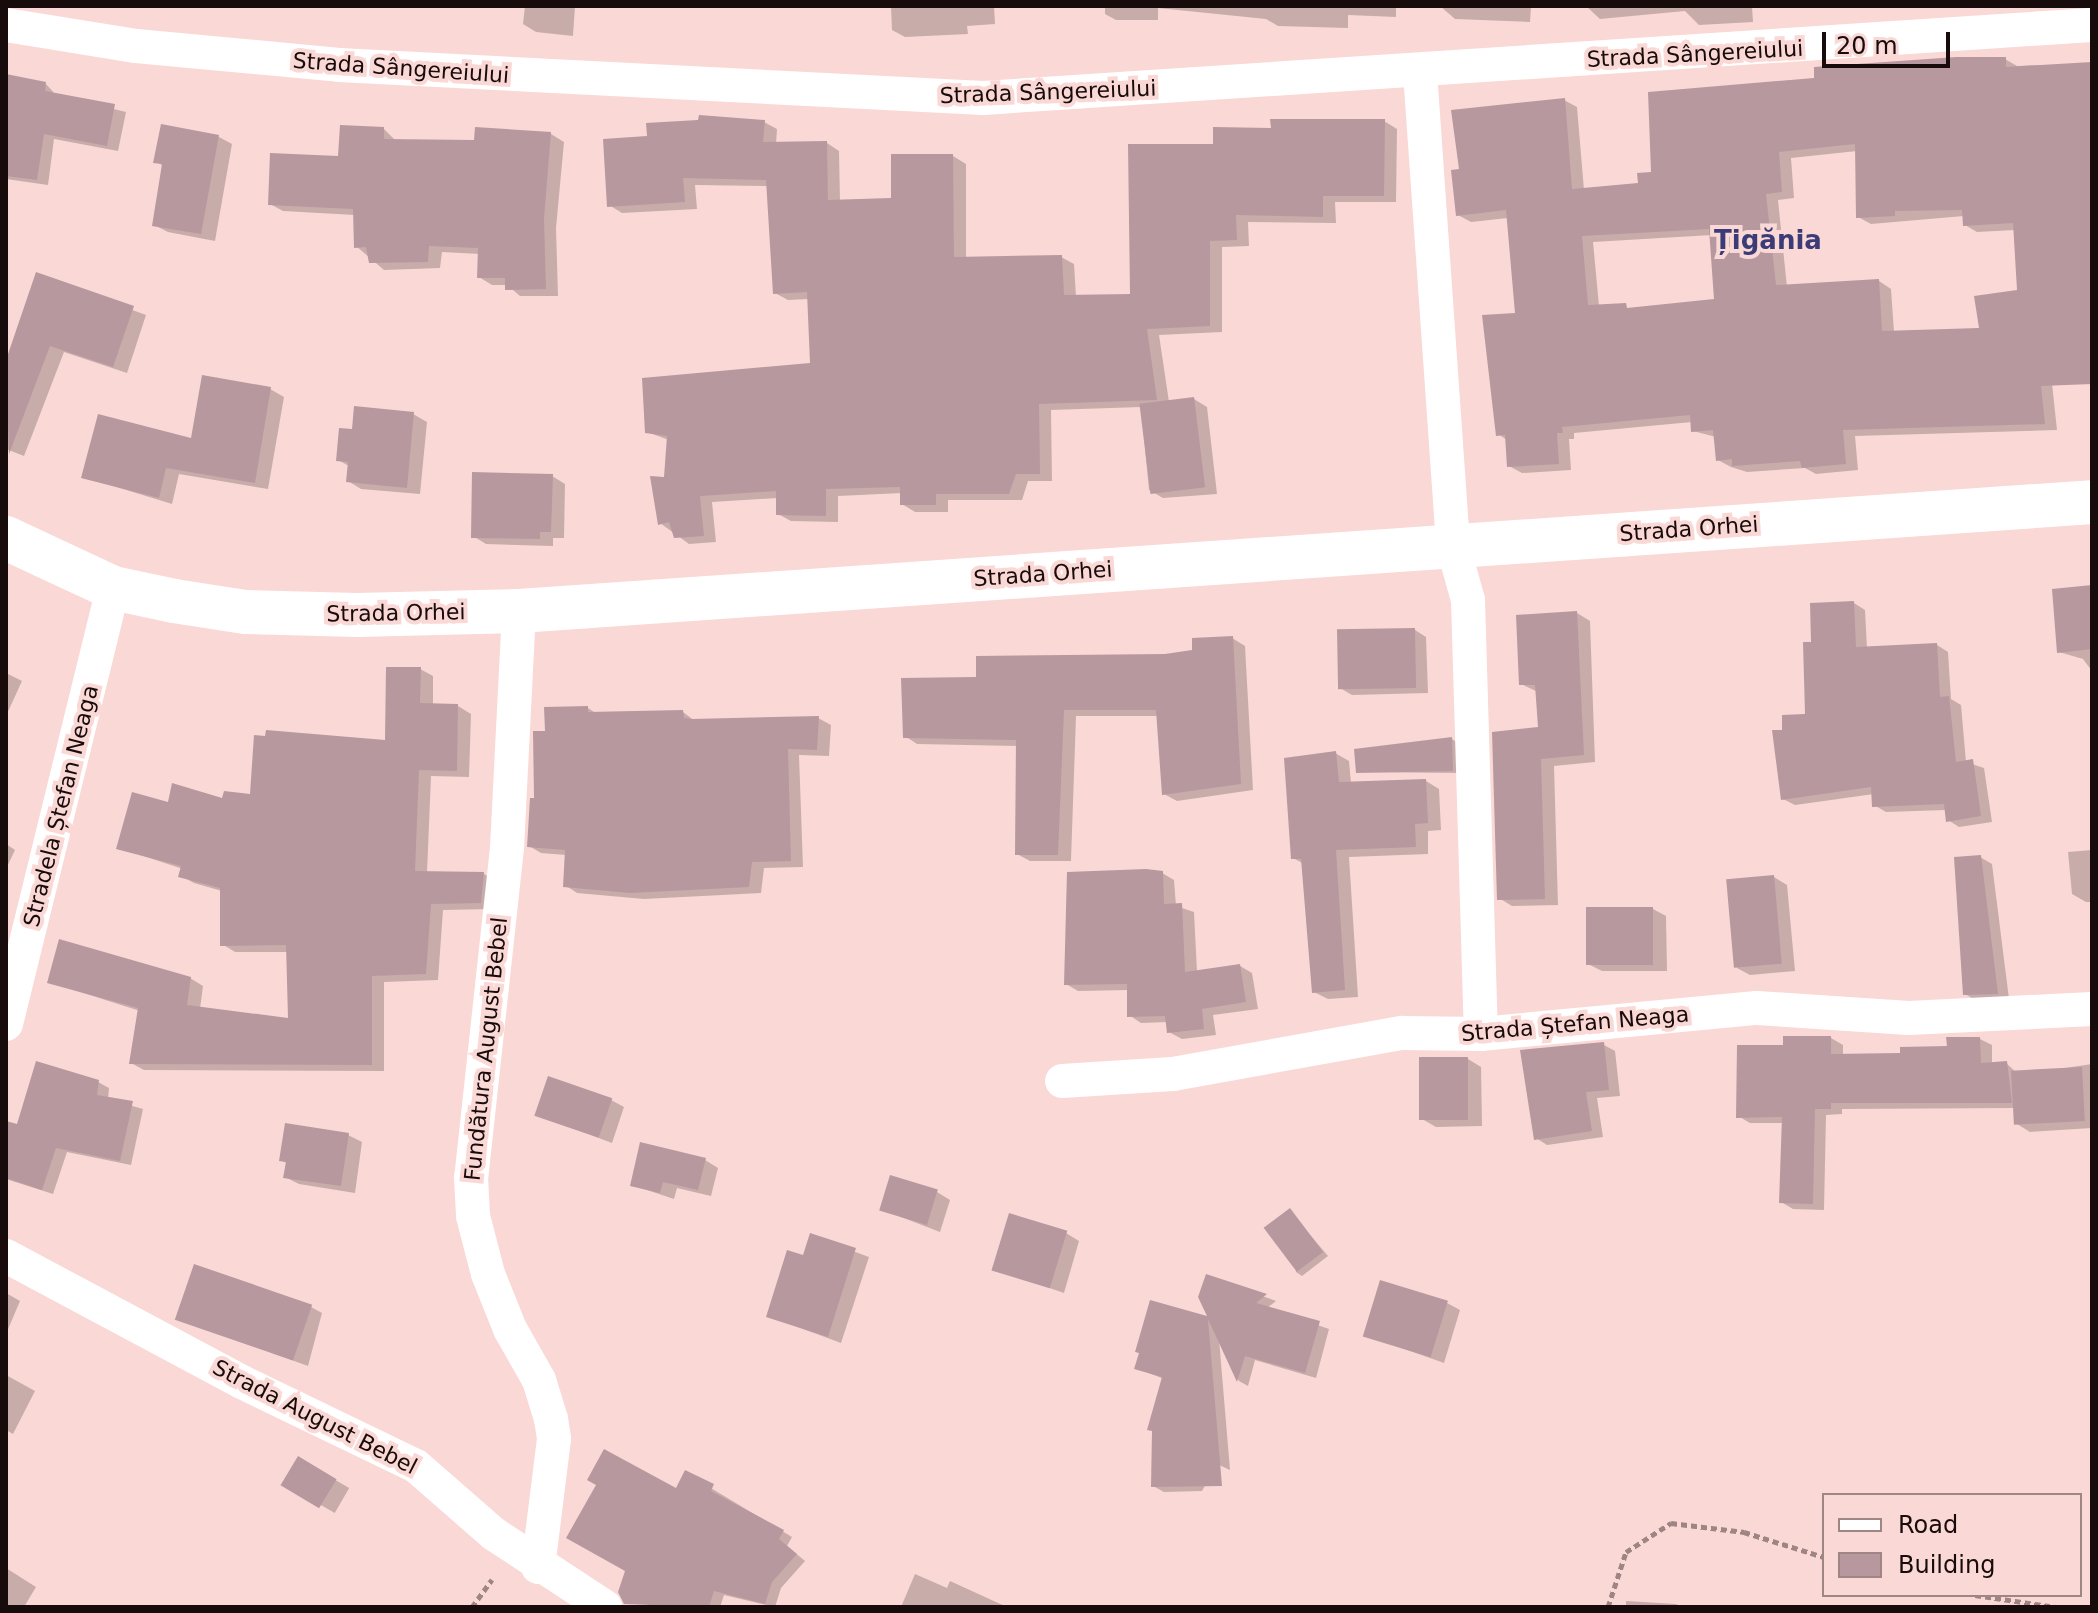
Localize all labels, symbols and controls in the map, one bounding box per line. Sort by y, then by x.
scale bar [1826,16,1954,66]
text: 20 m [1836,32,1898,60]
street label: Strada Sângereiului [1586,35,1804,73]
street label: Strada Sângereiului [292,47,510,89]
street label: Strada Sângereiului [939,75,1157,109]
district label: Țigănia [1714,225,1822,257]
street label: Strada Orhei [1619,511,1759,547]
street label: Strada Orhei [973,556,1113,592]
street label: Strada Orhei [326,599,466,627]
street label: Stradela Ștefan Neaga [18,682,104,930]
street label: Fundătura August Bebel [459,916,513,1182]
street label: Strada Ștefan Neaga [1460,1001,1690,1047]
street label: Strada August Bebel [208,1354,422,1480]
legend [1822,1493,2082,1597]
text: Road [1898,1511,1958,1539]
text: Building [1898,1551,1995,1579]

